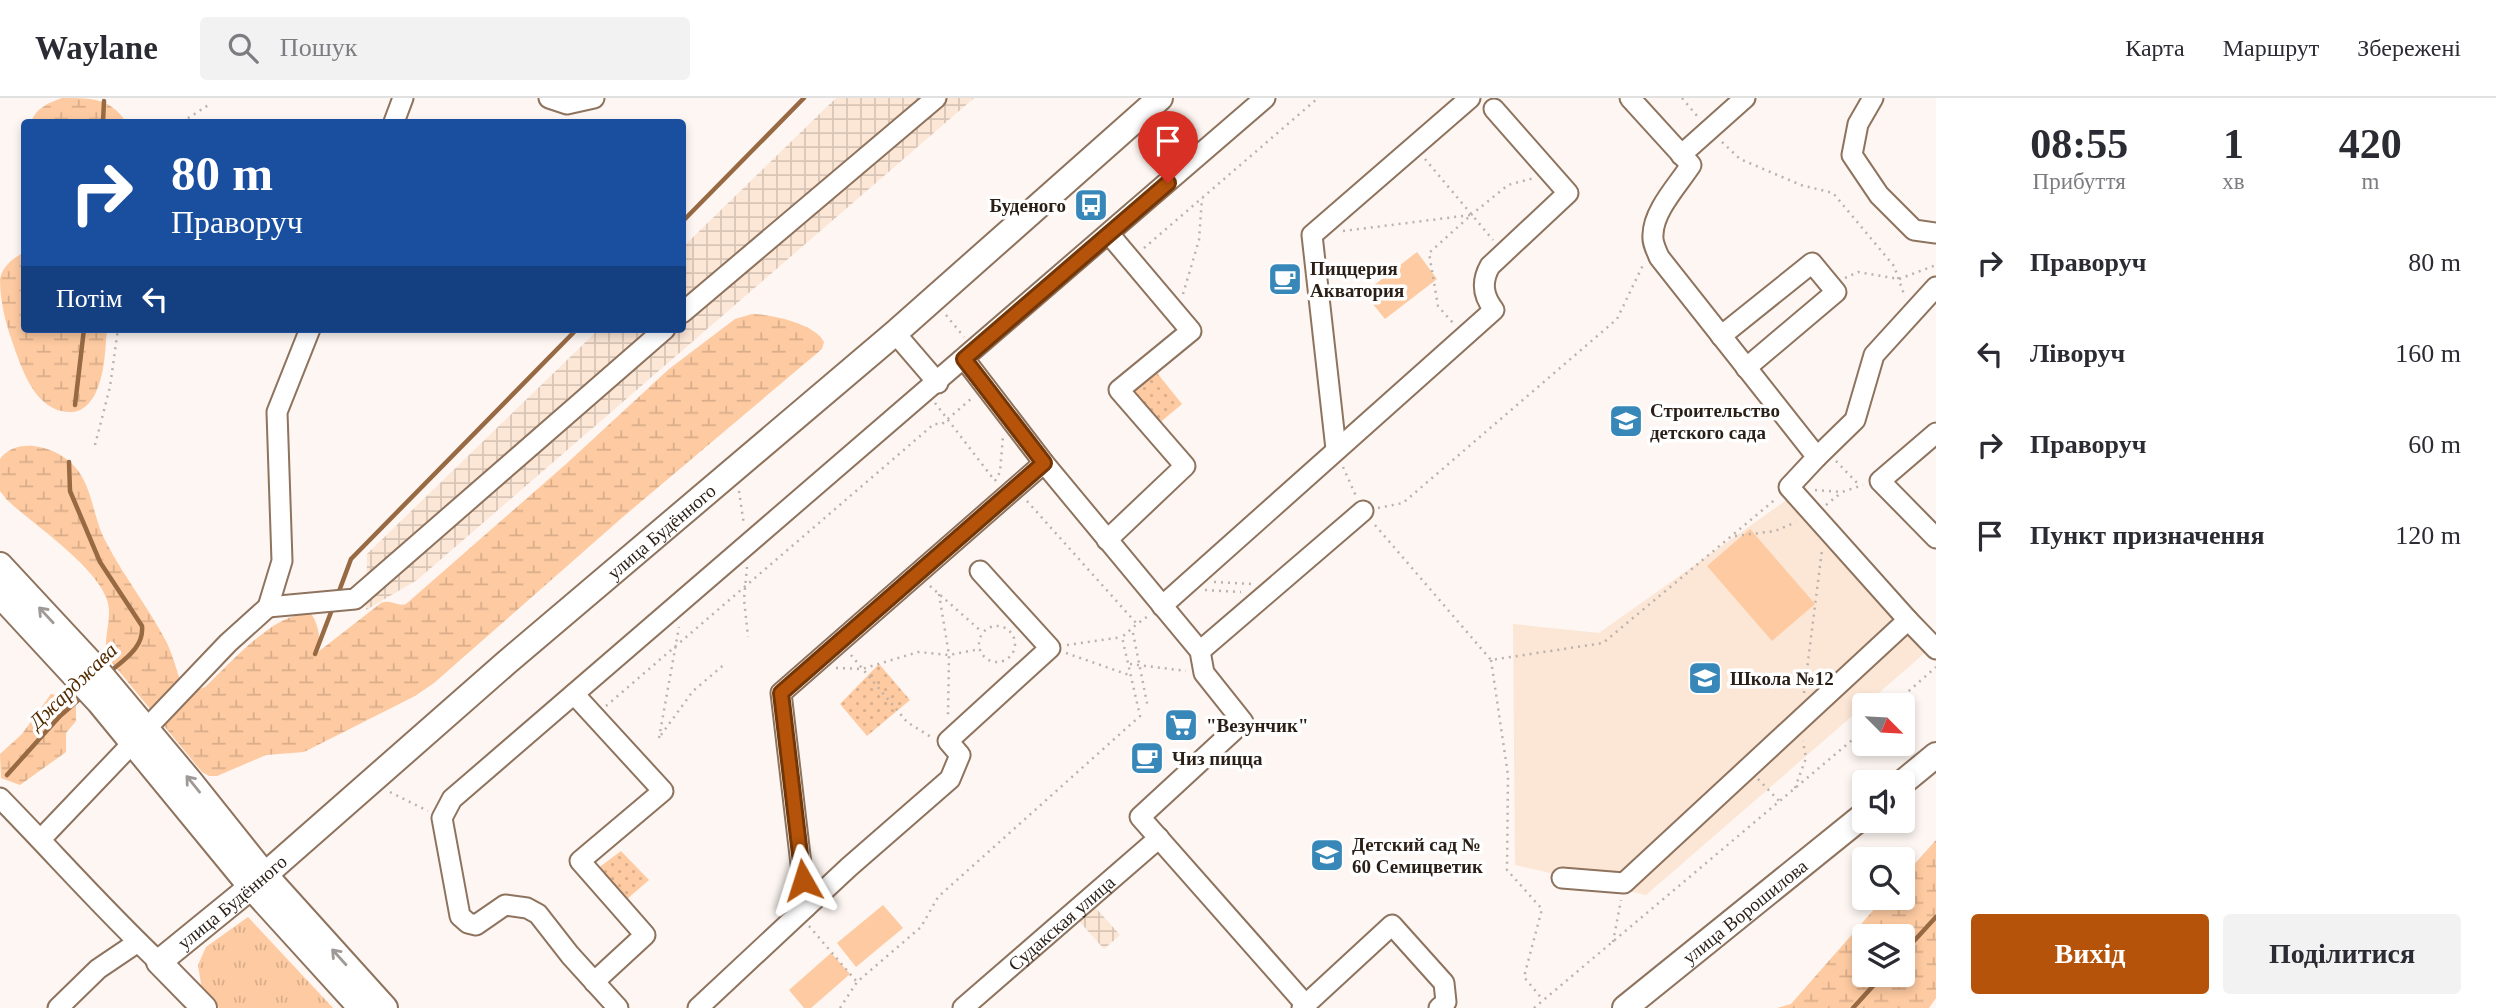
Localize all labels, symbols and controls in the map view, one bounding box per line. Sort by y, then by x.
search box [200,17,690,80]
icon: search [224,29,262,67]
text: Waylane [35,30,158,66]
text: Пошук [280,33,357,62]
text: Карта [2125,35,2185,61]
text: Маршрут [2223,35,2319,61]
text: Збережені [2357,35,2461,61]
pin [1138,111,1198,183]
text: 08:55 [2030,121,2128,167]
text: 1 [2223,121,2244,167]
text: 420 [2339,121,2402,167]
icon: arrive [1149,122,1187,160]
text: 80 m [171,146,273,201]
icon: right [56,147,147,238]
text: Прибуття [2033,169,2126,194]
text: хв [2222,169,2245,194]
text: m [2361,169,2379,194]
bus stop icon: Буденого [1072,186,1110,224]
place label: Буденого [989,195,1066,216]
text: Праворуч [171,204,303,240]
icon: right [1971,244,2009,282]
text: Праворуч [2030,248,2146,277]
text: 80 m [2408,248,2461,277]
place label: Пиццерия Акватория [1310,258,1404,301]
cafe icon: Пиццерия Акватория [1266,260,1304,298]
icon: left [136,280,174,318]
text: Потім [56,284,122,313]
icon: left [1971,335,2009,373]
text: Ліворуч [2030,339,2125,368]
text: 160 m [2395,339,2461,368]
place label: Строительство детского сада [1650,400,1780,443]
school or university icon: Строительство детского сада [1607,402,1645,440]
icon: right [1971,426,2009,464]
text: Праворуч [2030,430,2146,459]
text: 60 m [2408,430,2461,459]
street label: улица Будённого [603,480,720,583]
icon: arrive [1971,517,2009,555]
text: Пункт призначення [2030,521,2265,550]
text: 120 m [2395,521,2461,550]
one-way arrow [38,606,55,624]
water label: Джарджава [23,638,122,735]
school or university icon: Школа №12 [1686,659,1724,697]
place label: Школа №12 [1730,668,1834,689]
north arrow [1852,693,1914,756]
map controls [1852,693,1915,987]
supermarket icon: "Везунчик" [1162,706,1200,744]
place label: "Везунчик" [1206,715,1309,736]
cafe icon: Чиз пицца [1128,739,1166,777]
place label: Чиз пицца [1172,748,1263,769]
button: sound [1852,770,1915,833]
one-way arrow [185,775,200,793]
place label: Детский сад № 60 Семицветик [1352,834,1483,877]
school or university icon: Детский сад № 60 Семицветик [1308,836,1346,874]
position arrow [766,843,840,917]
button: search [1852,847,1915,910]
street label: улица Будённого [173,850,291,953]
street label: улица Ворошилова [1678,854,1812,968]
street label: Судакская улица [1004,871,1119,975]
button: Вихід [1971,914,2209,994]
button: Поділитися [2223,914,2461,994]
button: layers [1852,924,1915,987]
one-way arrow [331,948,347,966]

